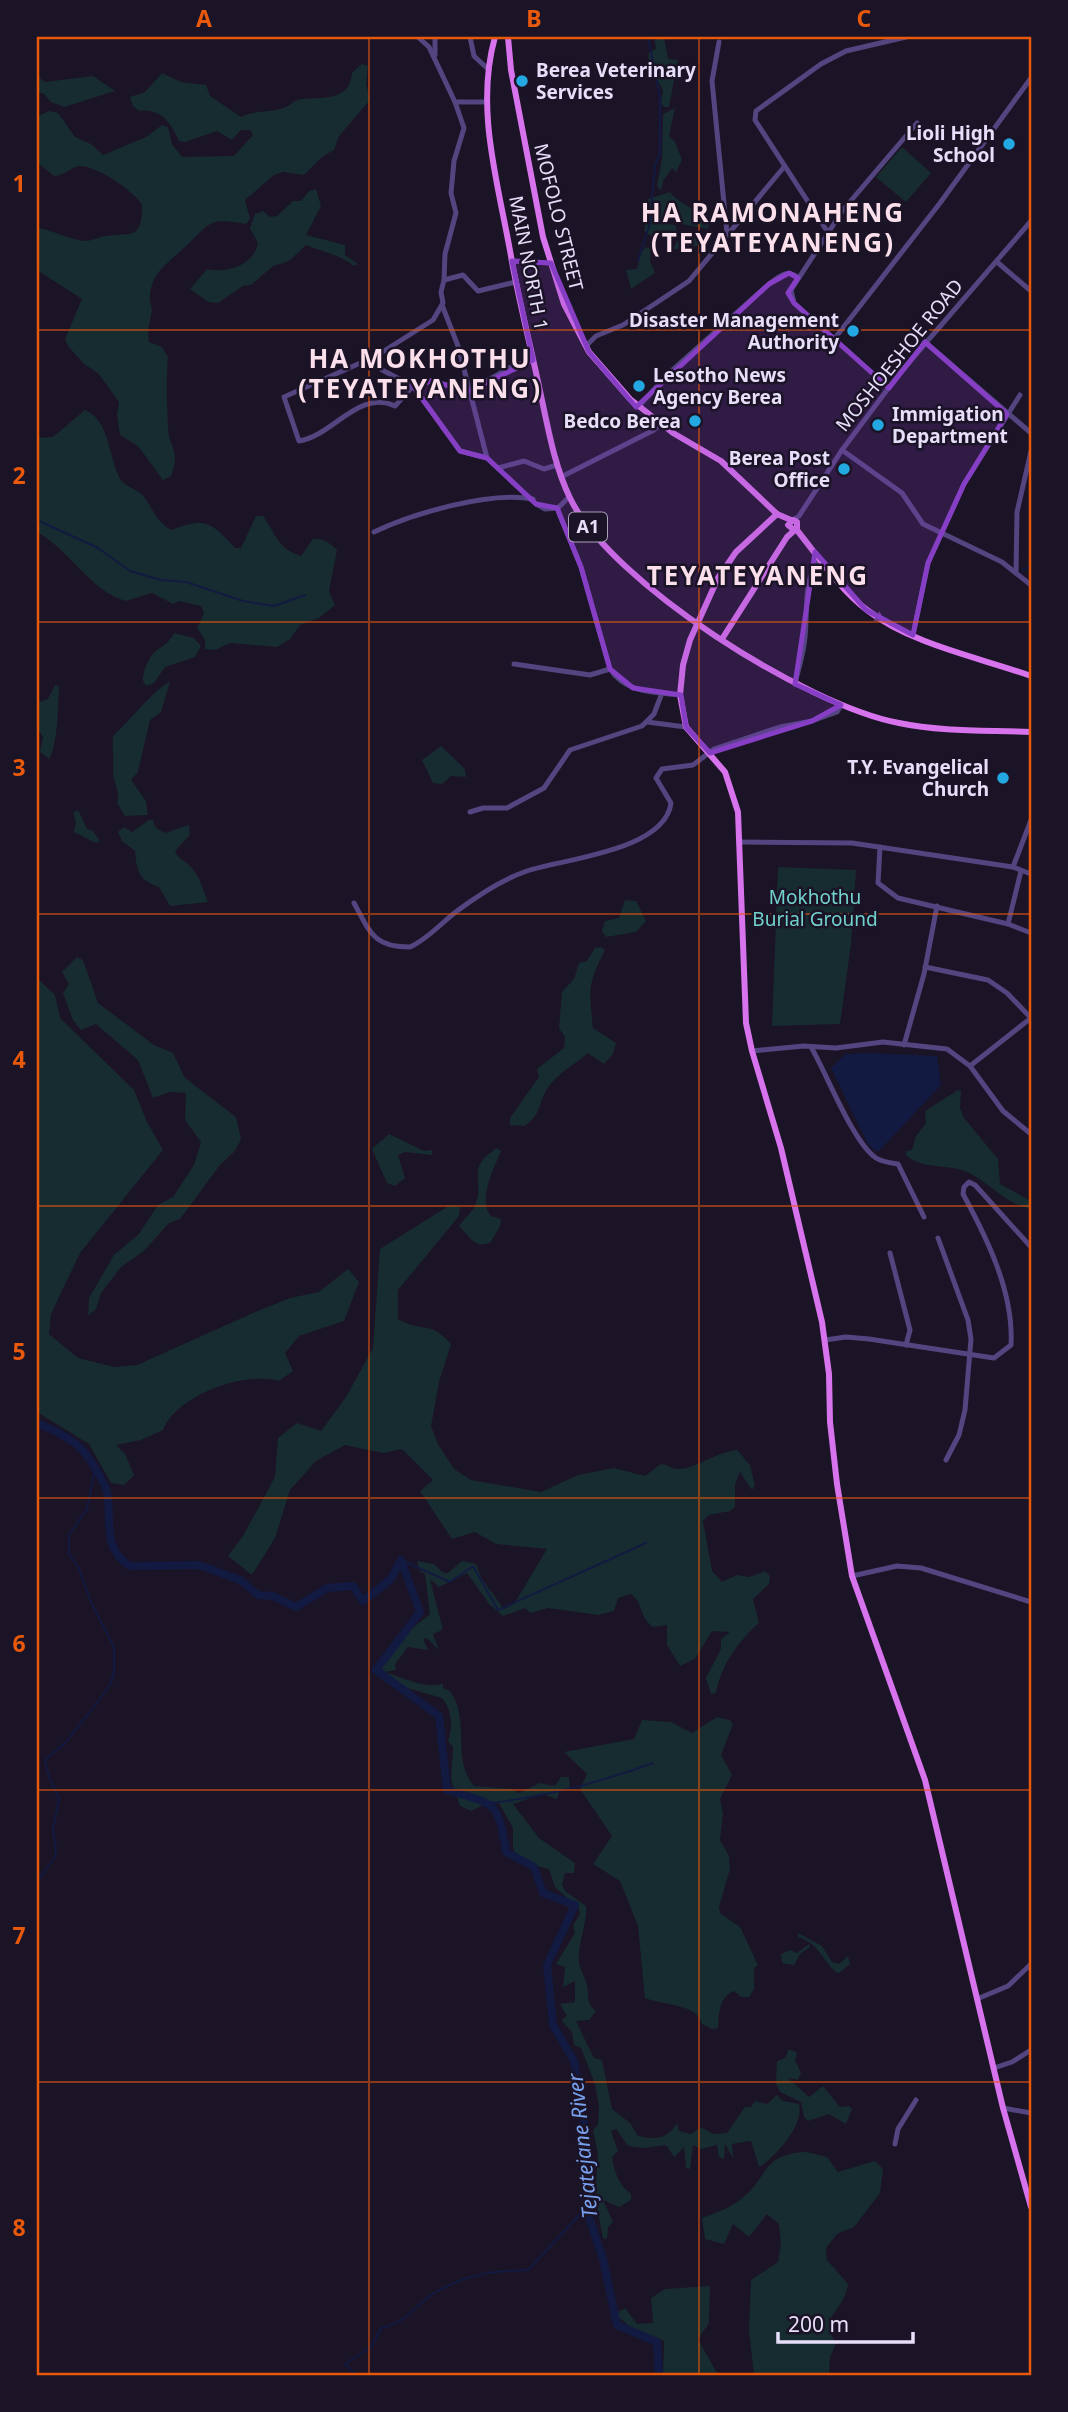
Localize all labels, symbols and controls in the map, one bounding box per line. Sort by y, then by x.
text: A [196,2,212,34]
text: B [526,2,542,34]
text: C [857,2,872,34]
place label: Berea Veterinary Services [536,57,696,105]
marker: Berea Veterinary Services [514,73,530,89]
place label: Lioli High School [906,120,995,168]
marker: Lioli High School [1001,136,1017,152]
street label: MOFOLO STREET [528,141,590,294]
text: 1 [12,167,26,199]
street label: MAIN NORTH 1 [503,193,555,333]
district label: HA RAMONAHENG (TEYATEYANENG) [641,194,905,260]
street label: MOSHOESHOE ROAD [829,273,969,437]
place label: Disaster Management Authority [629,307,839,355]
marker: Disaster Management Authority [845,323,861,339]
district label: HA MOKHOTHU (TEYATEYANENG) [298,340,542,406]
place label: Lesotho News Agency Berea [653,362,786,410]
marker: Lesotho News Agency Berea [631,378,647,394]
place label: Immigation Department [892,401,1008,449]
place label: Bedco Berea [564,408,681,434]
marker: Bedco Berea [687,413,703,429]
marker: Immigation Department [870,417,886,433]
place label: Berea Post Office [729,445,830,493]
text: 2 [12,459,26,491]
marker: Berea Post Office [836,461,852,477]
road number: A1 [569,512,607,542]
district label: TEYATEYANENG [647,557,869,593]
one-way arrow [866,608,885,621]
text: 3 [12,751,26,783]
place label: T.Y. Evangelical Church [847,754,989,802]
marker: T.Y. Evangelical Church [995,770,1011,786]
park label: Mokhothu Burial Ground [752,884,878,932]
text: 4 [12,1043,26,1075]
text: 5 [12,1335,26,1367]
text: 6 [12,1627,26,1659]
text: 7 [12,1919,26,1951]
water label: Tejatejane River [560,2070,604,2220]
text: 8 [12,2211,26,2243]
scale bar [778,2300,912,2344]
text: 200 m [788,2310,849,2338]

